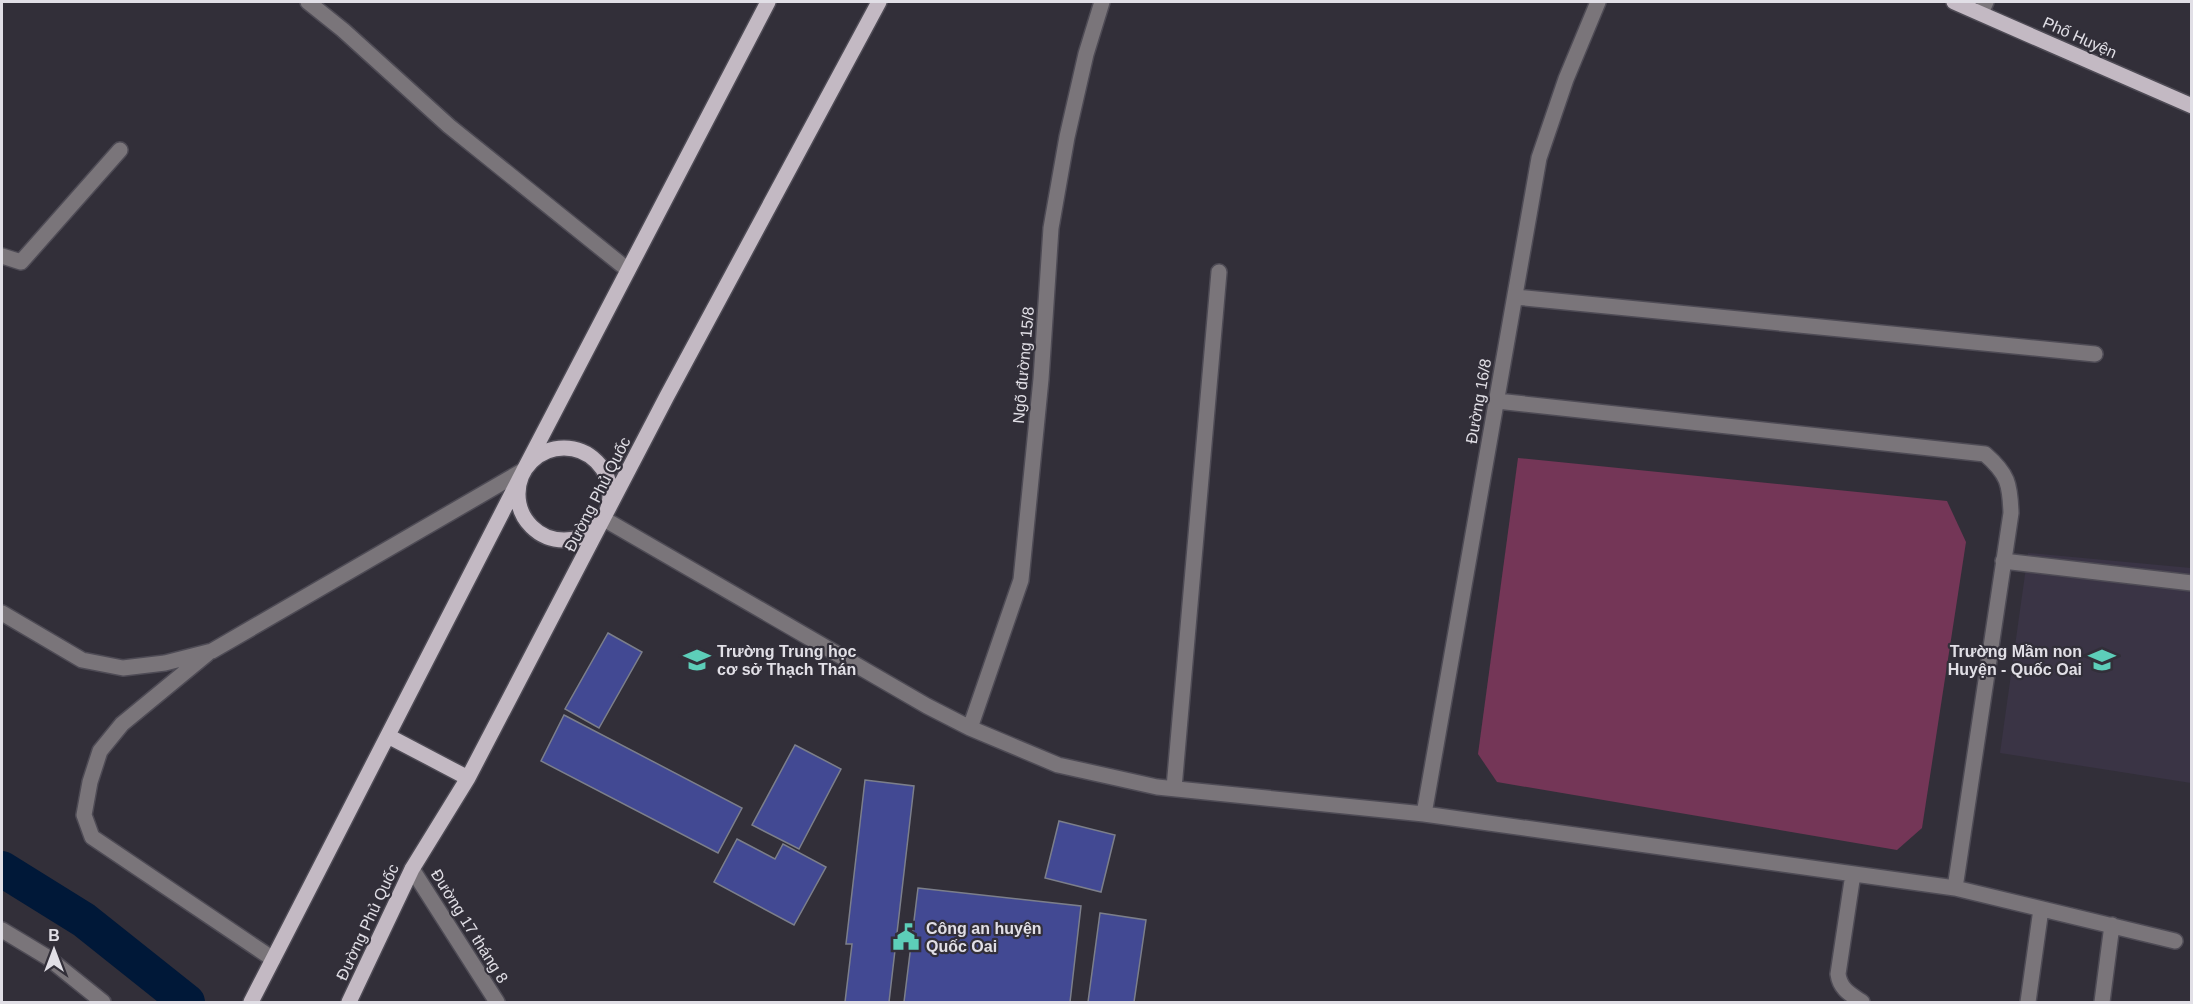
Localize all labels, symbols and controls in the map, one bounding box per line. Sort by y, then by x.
street label: Phố Huyện [2040,14,2119,61]
street label: Ngõ đường 15/8 [1010,306,1037,424]
street label: Đường 16/8 [1463,357,1494,445]
street label: Đường Phủ Quốc [561,434,634,554]
place label: Trường Trung học cơ sở Thạch Thán [717,643,857,678]
place label: Trường Mầm non Huyện - Quốc Oai [1948,643,2082,678]
school or university icon: Trường Trung học cơ sở Thạch Thán [682,645,712,675]
school or university icon: Trường Mầm non Huyện - Quốc Oai [2087,645,2117,675]
street label: Đường Phủ Quốc [333,861,402,983]
street label: Đường 17 tháng 8 [428,866,511,986]
north arrow [24,920,84,980]
place label: Công an huyện Quốc Oai [926,920,1042,955]
public building icon: Công an huyện Quốc Oai [891,922,921,952]
text: B [48,927,60,944]

